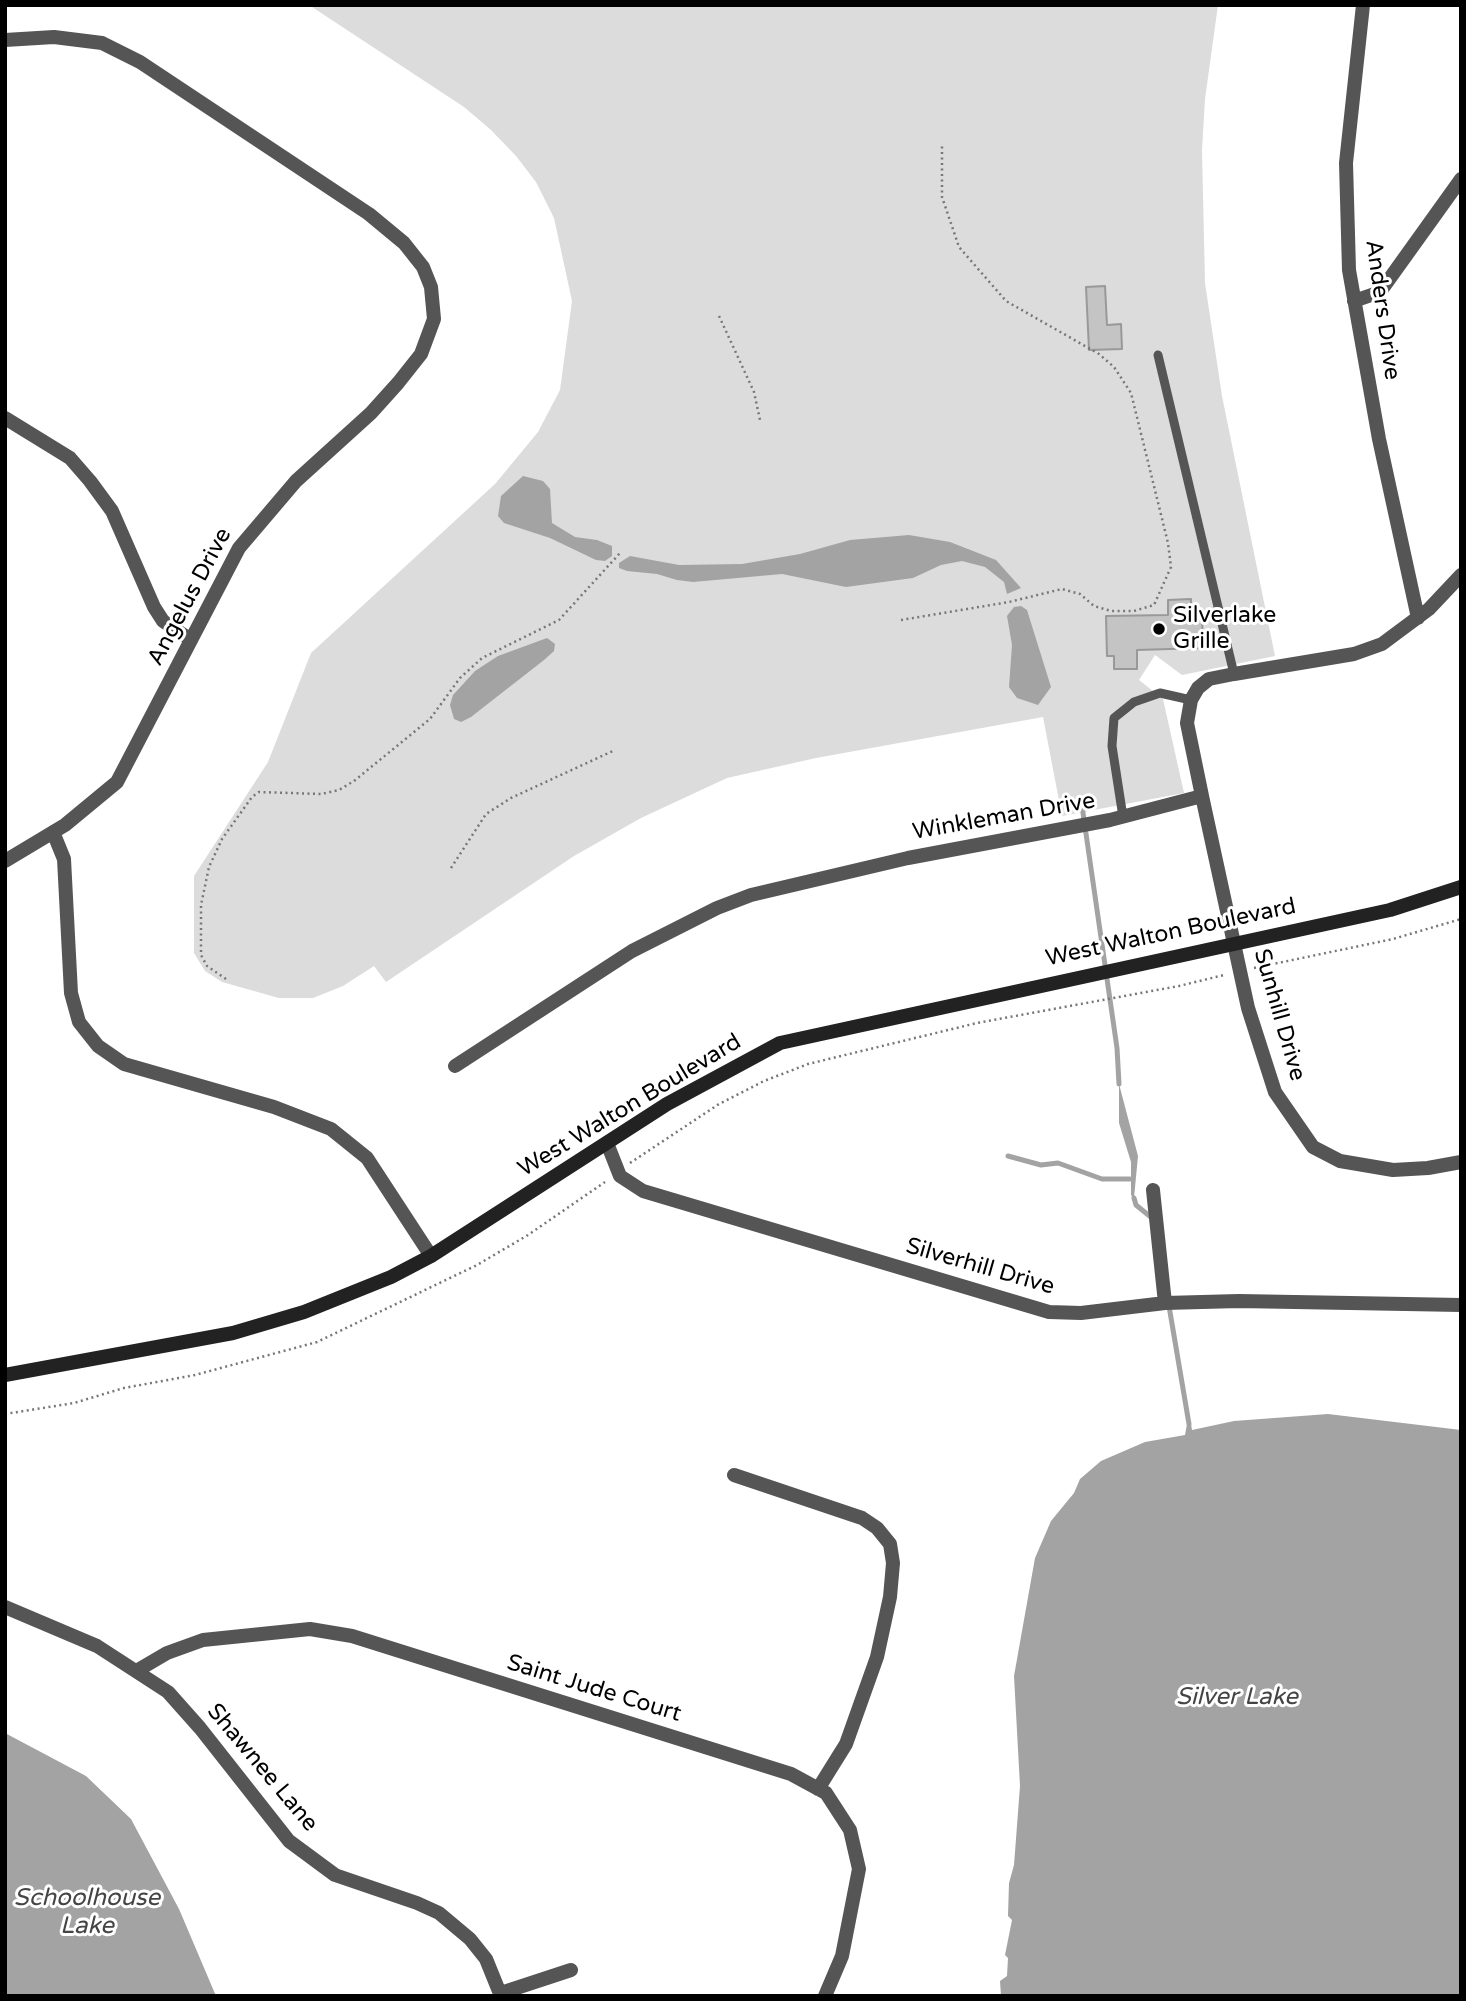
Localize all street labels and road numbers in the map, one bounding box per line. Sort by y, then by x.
street label: Anders Drive [1359,238,1405,382]
street label: Angelus Drive [142,523,238,671]
street label: Winkleman Drive [911,787,1097,847]
street label: West Walton Boulevard [1043,893,1299,973]
street label: Sunhill Drive [1247,946,1311,1084]
street label: West Walton Boulevard [514,1029,746,1183]
street label: Silverhill Drive [903,1233,1057,1301]
street label: Saint Jude Court [504,1649,684,1729]
street label: Shawnee Lane [201,1699,323,1837]

